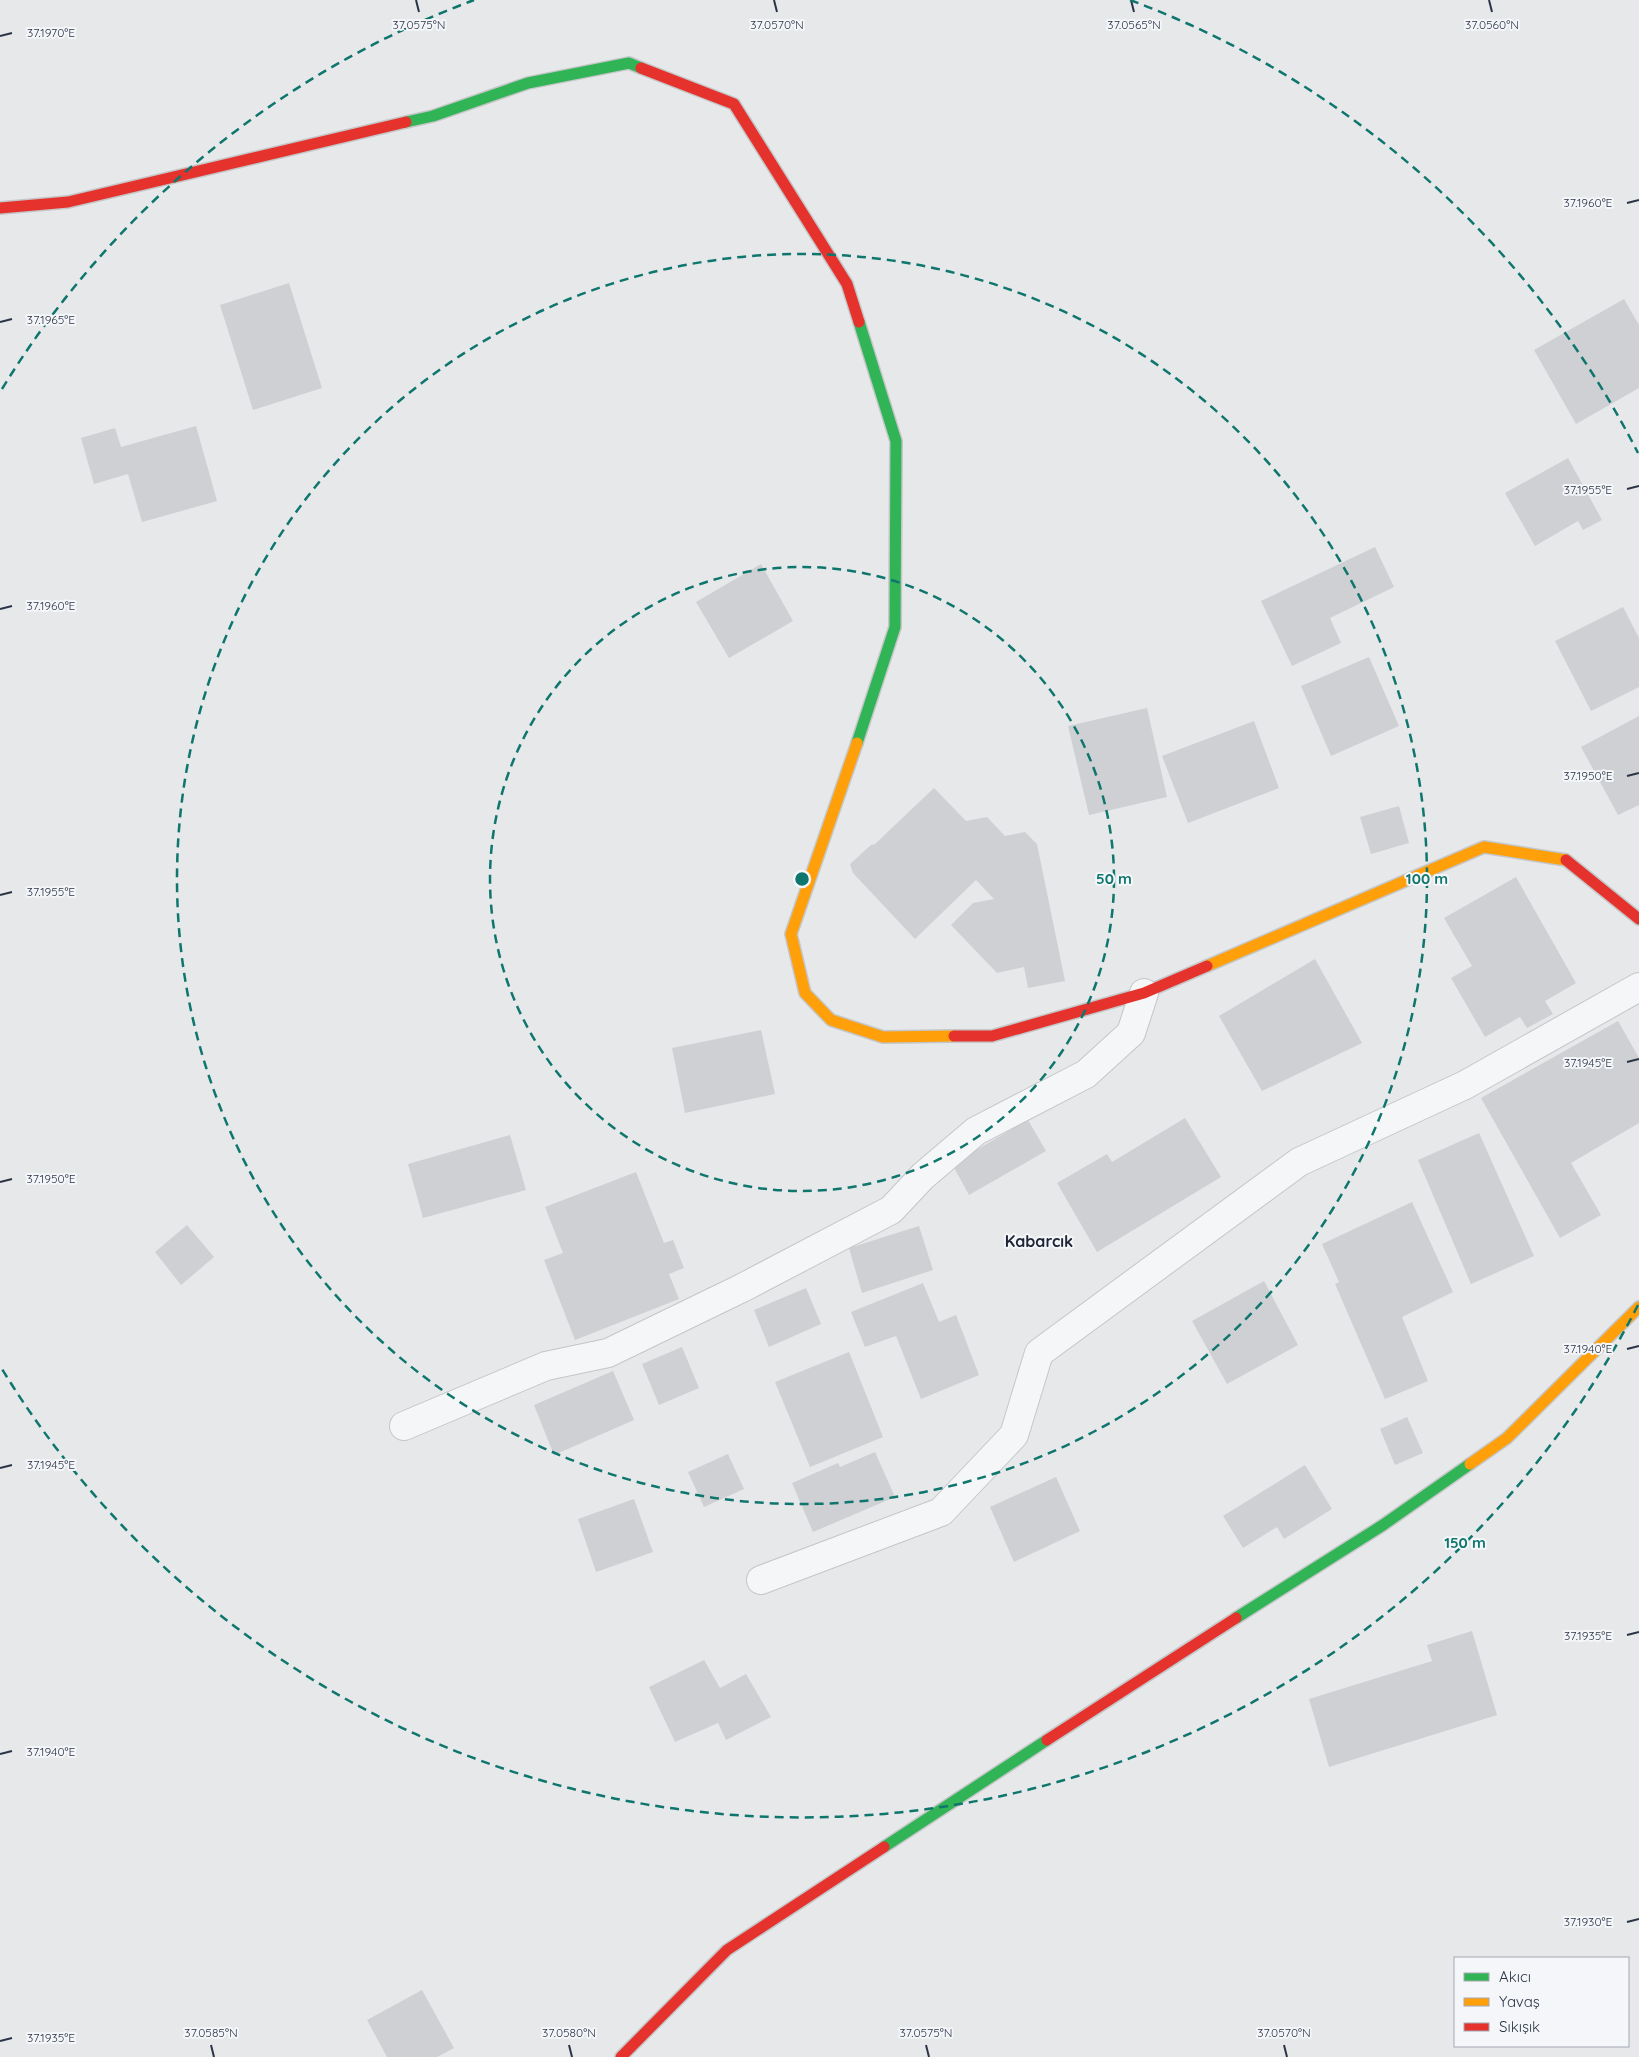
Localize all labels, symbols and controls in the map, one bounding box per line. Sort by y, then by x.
text: 37.0575°N [393,17,445,32]
text: 37.0570°N [750,17,804,32]
text: 37.0565°N [1107,17,1161,32]
text: 37.0560°N [1465,17,1519,32]
text: 37.1970°E [27,25,75,40]
text: 37.1960°E [1564,195,1613,210]
text: 37.1965°E [27,312,75,327]
text: 37.1955°E [1564,482,1612,497]
text: 37.1960°E [27,598,76,613]
text: 37.1950°E [1564,768,1613,783]
text: 50 m [1096,869,1132,888]
text: 100 m [1406,869,1448,888]
centre of rings [793,870,811,888]
text: 37.1955°E [27,884,75,899]
text: 37.1945°E [1564,1055,1612,1070]
text: 37.1950°E [27,1171,76,1186]
district label: Kabarcık [1005,1231,1073,1251]
text: 37.1940°E [1564,1341,1613,1356]
text: 37.1945°E [27,1457,75,1472]
text: 150 m [1444,1533,1486,1552]
text: 37.1935°E [1564,1628,1612,1643]
text: 37.1940°E [27,1744,76,1759]
text: 37.1930°E [1564,1914,1613,1929]
legend [1454,1957,1629,2047]
text: Akıcı [1499,1967,1531,1986]
text: Yavaş [1499,1992,1540,2011]
text: Sıkışık [1499,2017,1540,2036]
text: 37.0585°N [184,2025,238,2040]
text: 37.0580°N [542,2025,596,2040]
text: 37.0575°N [900,2025,952,2040]
text: 37.0570°N [1257,2025,1311,2040]
text: 37.1935°E [27,2030,75,2045]

